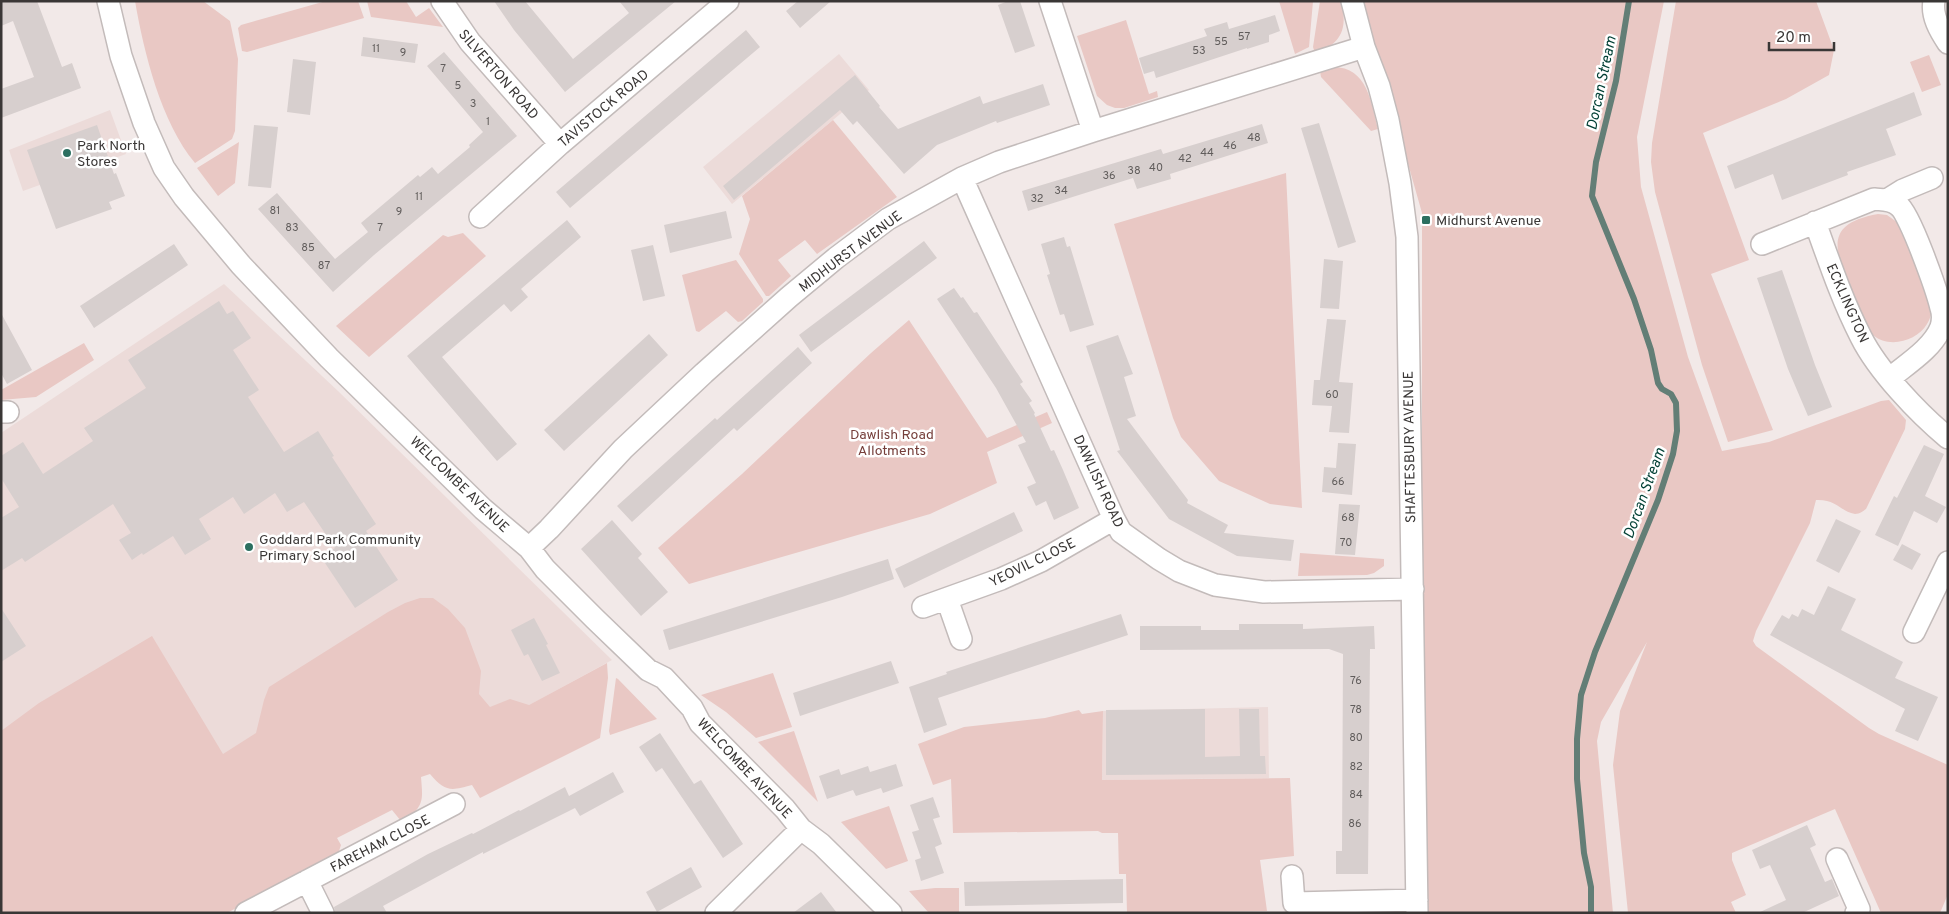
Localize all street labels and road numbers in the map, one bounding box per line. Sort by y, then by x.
street label: SILVERTON ROAD [454,27,542,123]
street label: TAVISTOCK ROAD [555,66,653,152]
street label: MIDHURST AVENUE [796,208,906,297]
street label: ECKLINGTON [1822,261,1872,346]
street label: SHAFTESBURY AVENUE [1401,371,1420,523]
street label: WELCOMBE AVENUE [406,433,512,537]
street label: DAWLISH ROAD [1069,433,1127,531]
street label: YEOVIL CLOSE [987,535,1079,592]
street label: WELCOMBE AVENUE [693,715,795,823]
street label: FAREHAM CLOSE [328,812,433,877]

